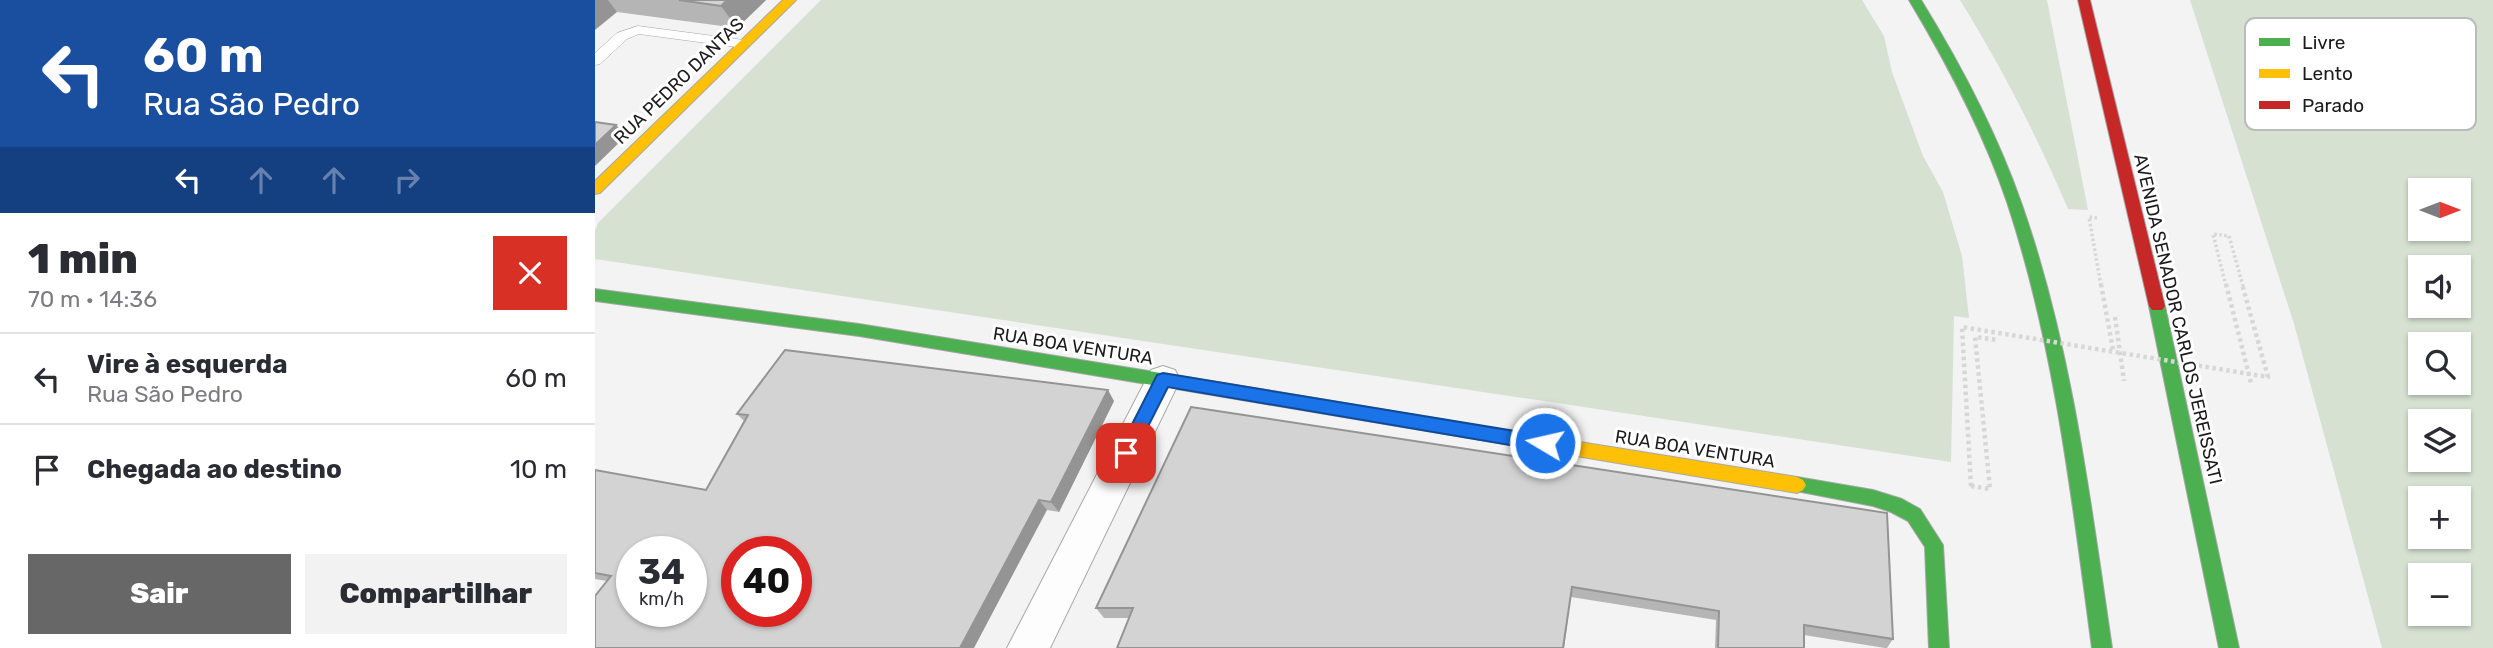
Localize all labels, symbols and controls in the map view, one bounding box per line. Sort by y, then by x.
street label: RUA PEDRO DANTAS [609,13,749,149]
legend [2245,18,2476,130]
text: 60 m [143,26,264,84]
icon: left [28,28,119,119]
text: Livre [2302,31,2346,54]
text: Lento [2302,62,2353,85]
text: Rua São Pedro [143,85,360,123]
text: Parado [2302,94,2364,117]
street label: AVENIDA SENADOR CARLOS JEREISSATI [2129,152,2227,486]
icon: left [169,161,207,199]
icon: ahead [242,161,280,199]
icon: ahead [315,161,353,199]
icon: right [388,161,426,199]
north arrow [2408,178,2471,242]
map controls [2408,178,2471,626]
text: 1 min [28,234,138,284]
button: close [493,236,567,310]
button: sound [2408,255,2471,318]
text: 70 m · 14:36 [28,285,157,313]
street label: RUA BOA VENTURA [991,322,1155,370]
button: search [2408,332,2471,395]
text: Vire à esquerda [87,349,288,380]
icon: left [28,360,66,398]
text: 60 m [505,363,567,394]
text: Rua São Pedro [87,380,243,408]
position arrow [1508,406,1582,480]
button: layers [2408,409,2471,472]
pin [1096,423,1156,483]
street label: RUA BOA VENTURA [1613,425,1777,473]
icon: arrive [1107,434,1145,472]
icon: arrive [28,451,66,489]
text: Chegada ao destino [87,454,342,485]
text: 10 m [510,454,567,485]
button: + [2408,486,2471,549]
speed limit sign: 40 [721,536,812,627]
text: 34 [638,551,685,593]
button: Sair [28,554,291,634]
button: Compartilhar [305,554,567,634]
button: − [2408,563,2471,626]
text: km/h [639,588,684,610]

